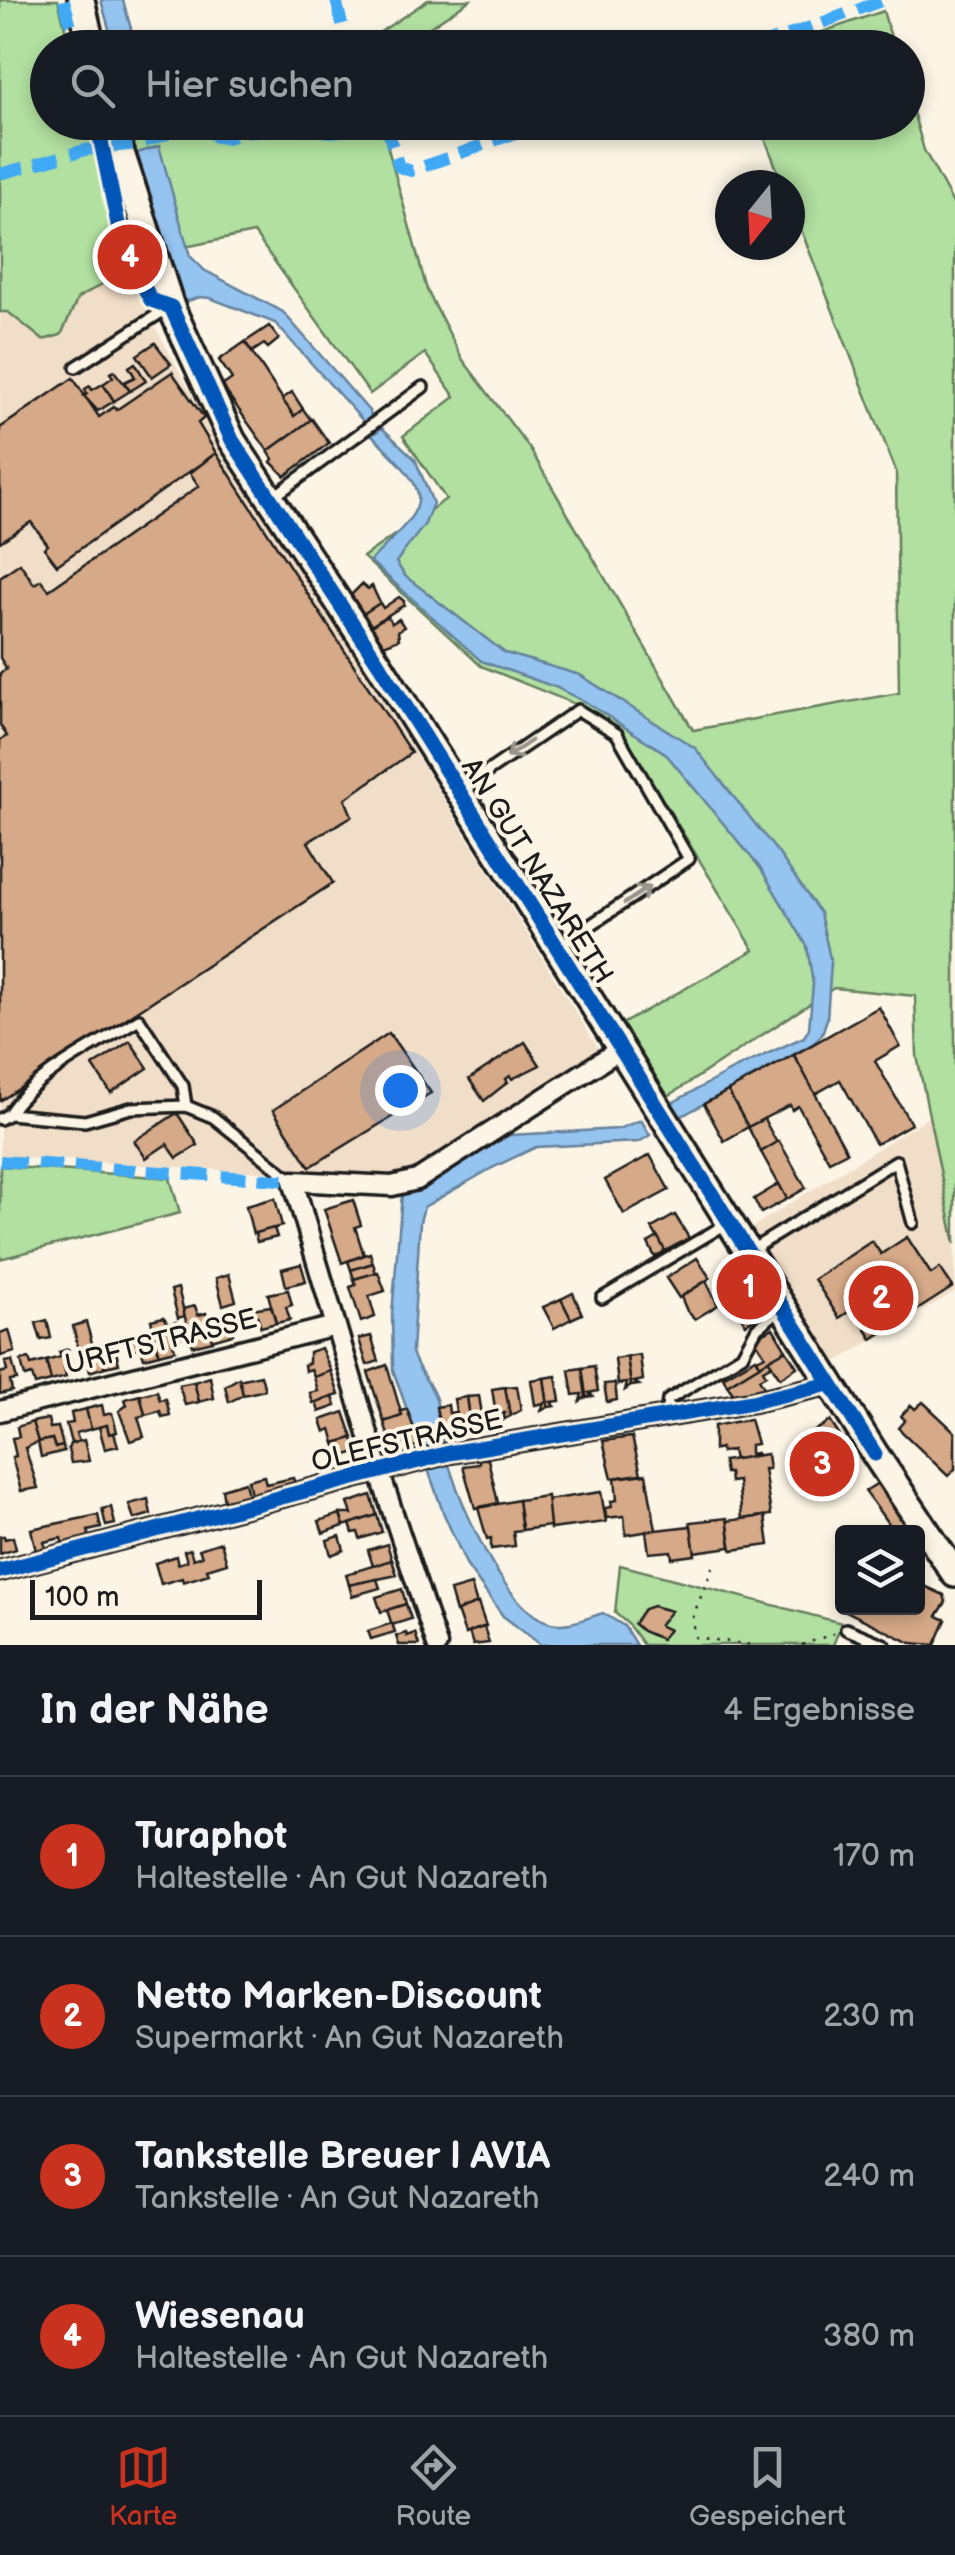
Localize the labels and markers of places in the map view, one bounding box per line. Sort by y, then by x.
pin: 4 [98,220,162,294]
pin: 1 [716,1250,782,1324]
pin: 2 [848,1260,914,1336]
pin: 3 [790,1426,854,1502]

